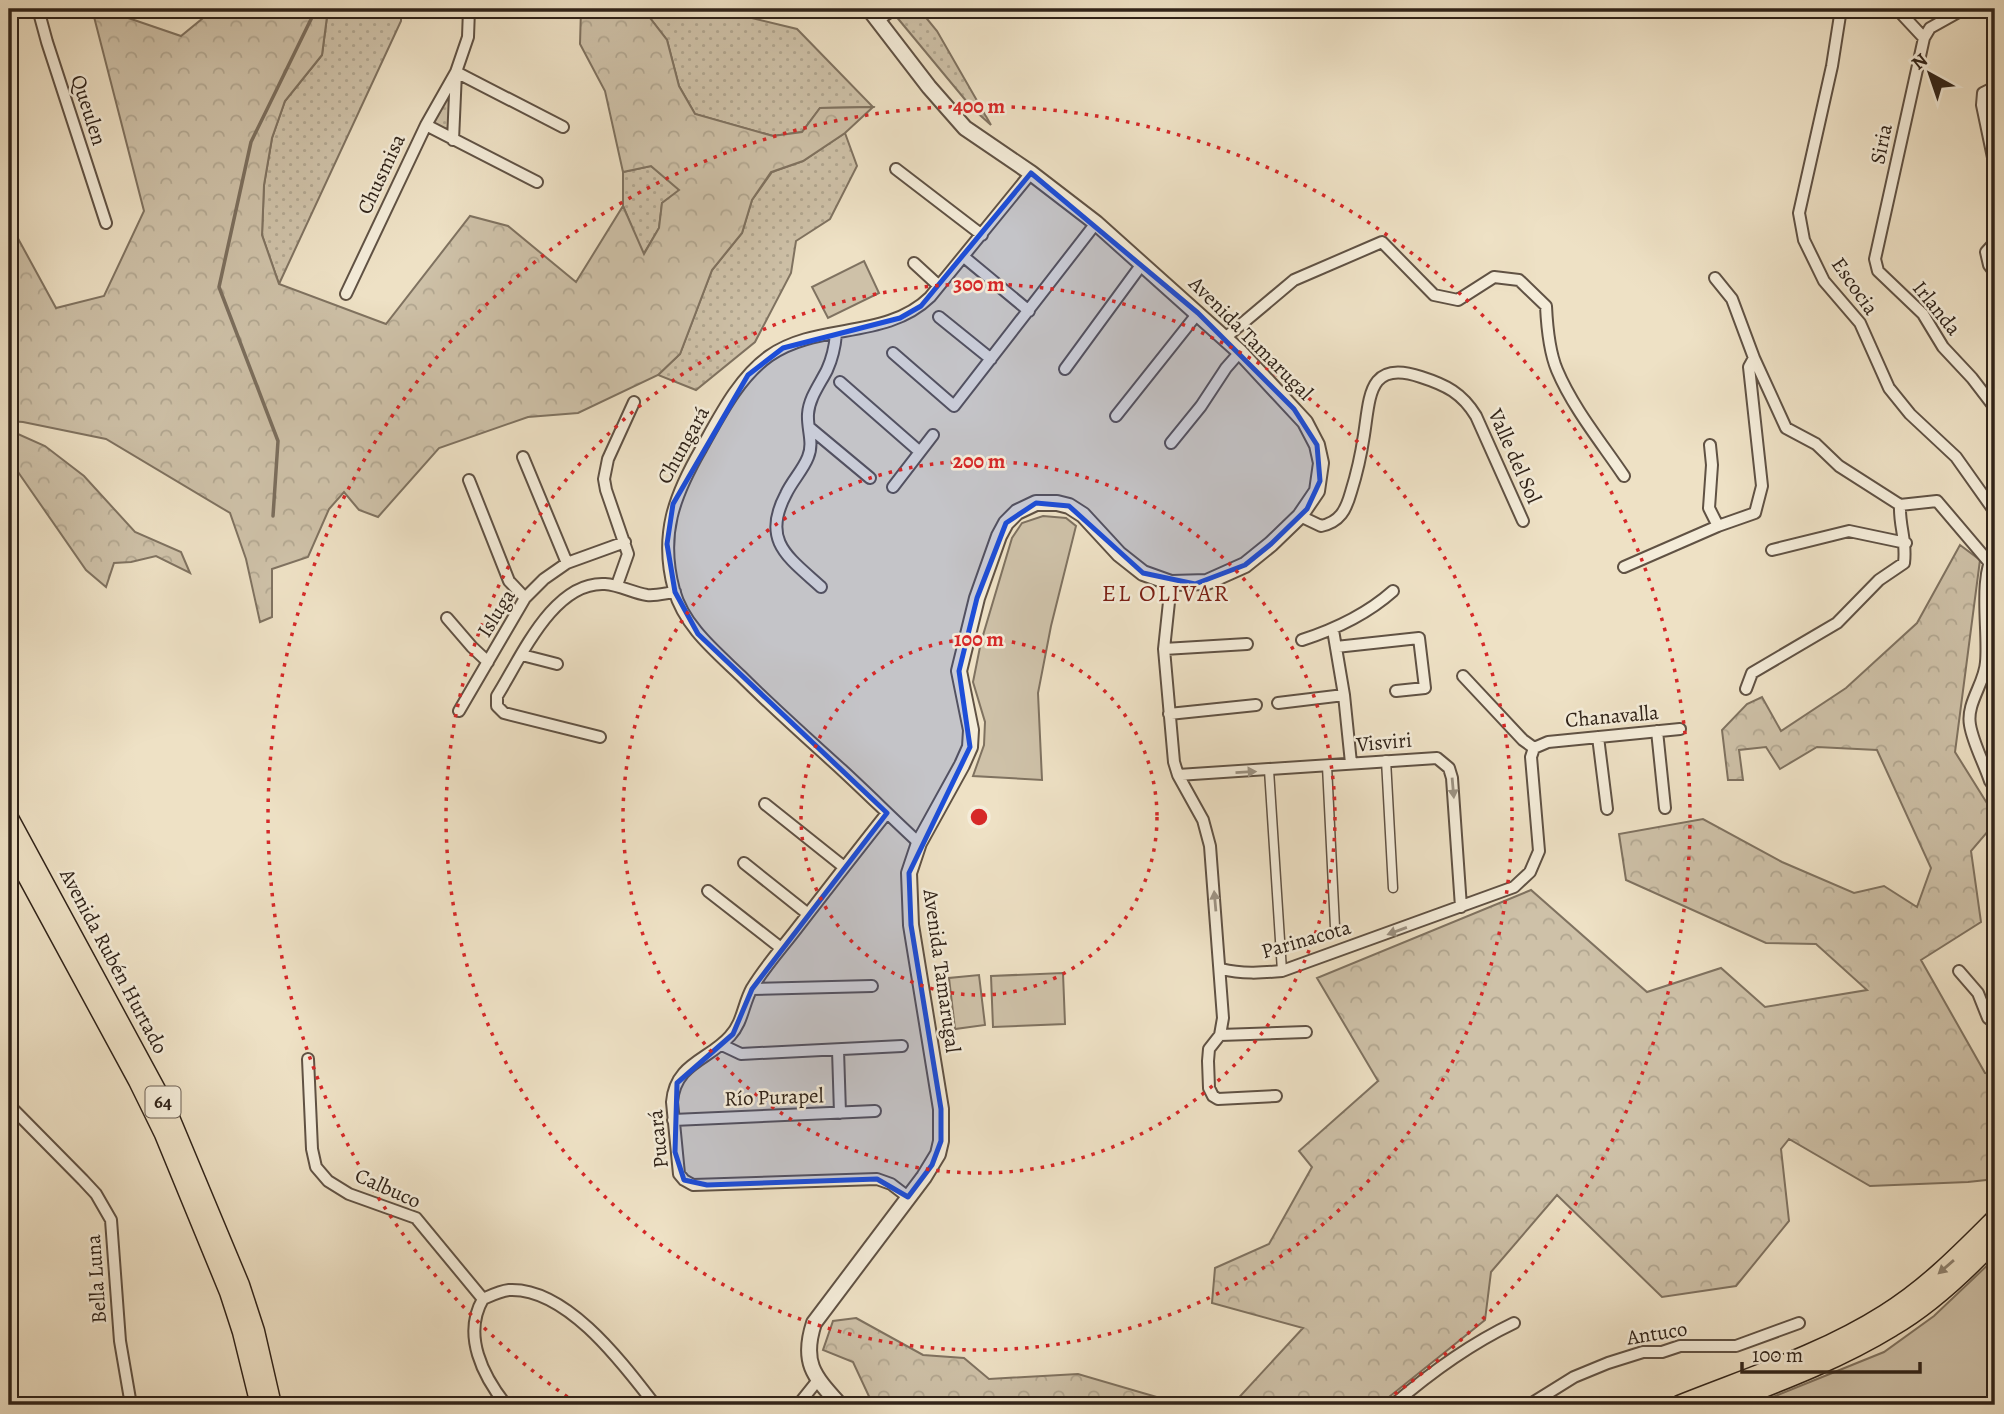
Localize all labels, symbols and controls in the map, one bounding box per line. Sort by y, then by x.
north arrow [1896,38,1966,108]
text: N [1906,47,1933,76]
street label: Queulen [64,71,114,149]
text: 400 m [953,92,1006,120]
street label: Siria [1863,121,1899,167]
street label: Chusmisa [350,129,412,219]
street label: Escocia [1825,252,1885,321]
street label: Avenida Tamarugal [1182,269,1319,406]
text: 300 m [953,270,1005,298]
street label: Irlanda [1906,275,1968,341]
street label: Chungará [650,401,716,489]
street label: Valle del Sol [1481,403,1548,508]
text: 200 m [953,447,1006,475]
district label: EL OLIVAR [1102,577,1230,609]
street label: Isluga [470,583,522,643]
text: 100 m [954,625,1004,653]
street label: Chanavalla [1564,698,1660,734]
street label: Visviri [1354,726,1413,758]
one-way arrow [1235,766,1257,777]
one-way arrow [1447,777,1458,799]
centre of rings [967,805,991,829]
street label: Avenida Rubén Hurtado [53,863,175,1058]
street label: Avenida Tamarugal [917,886,967,1055]
one-way arrow [1209,890,1220,912]
street label: Parinacota [1258,913,1354,965]
one-way arrow [1386,926,1407,937]
street label: Río Purapel [724,1081,824,1113]
road number: 64 [146,1086,180,1118]
street label: Pucará [641,1108,675,1170]
street label: Calbuco [351,1161,425,1215]
street label: Bella Luna [79,1233,113,1324]
one-way arrow [1937,1259,1955,1275]
street label: Antuco [1624,1314,1689,1352]
scale bar [1742,1330,1920,1374]
text: 100 m [1752,1341,1803,1369]

